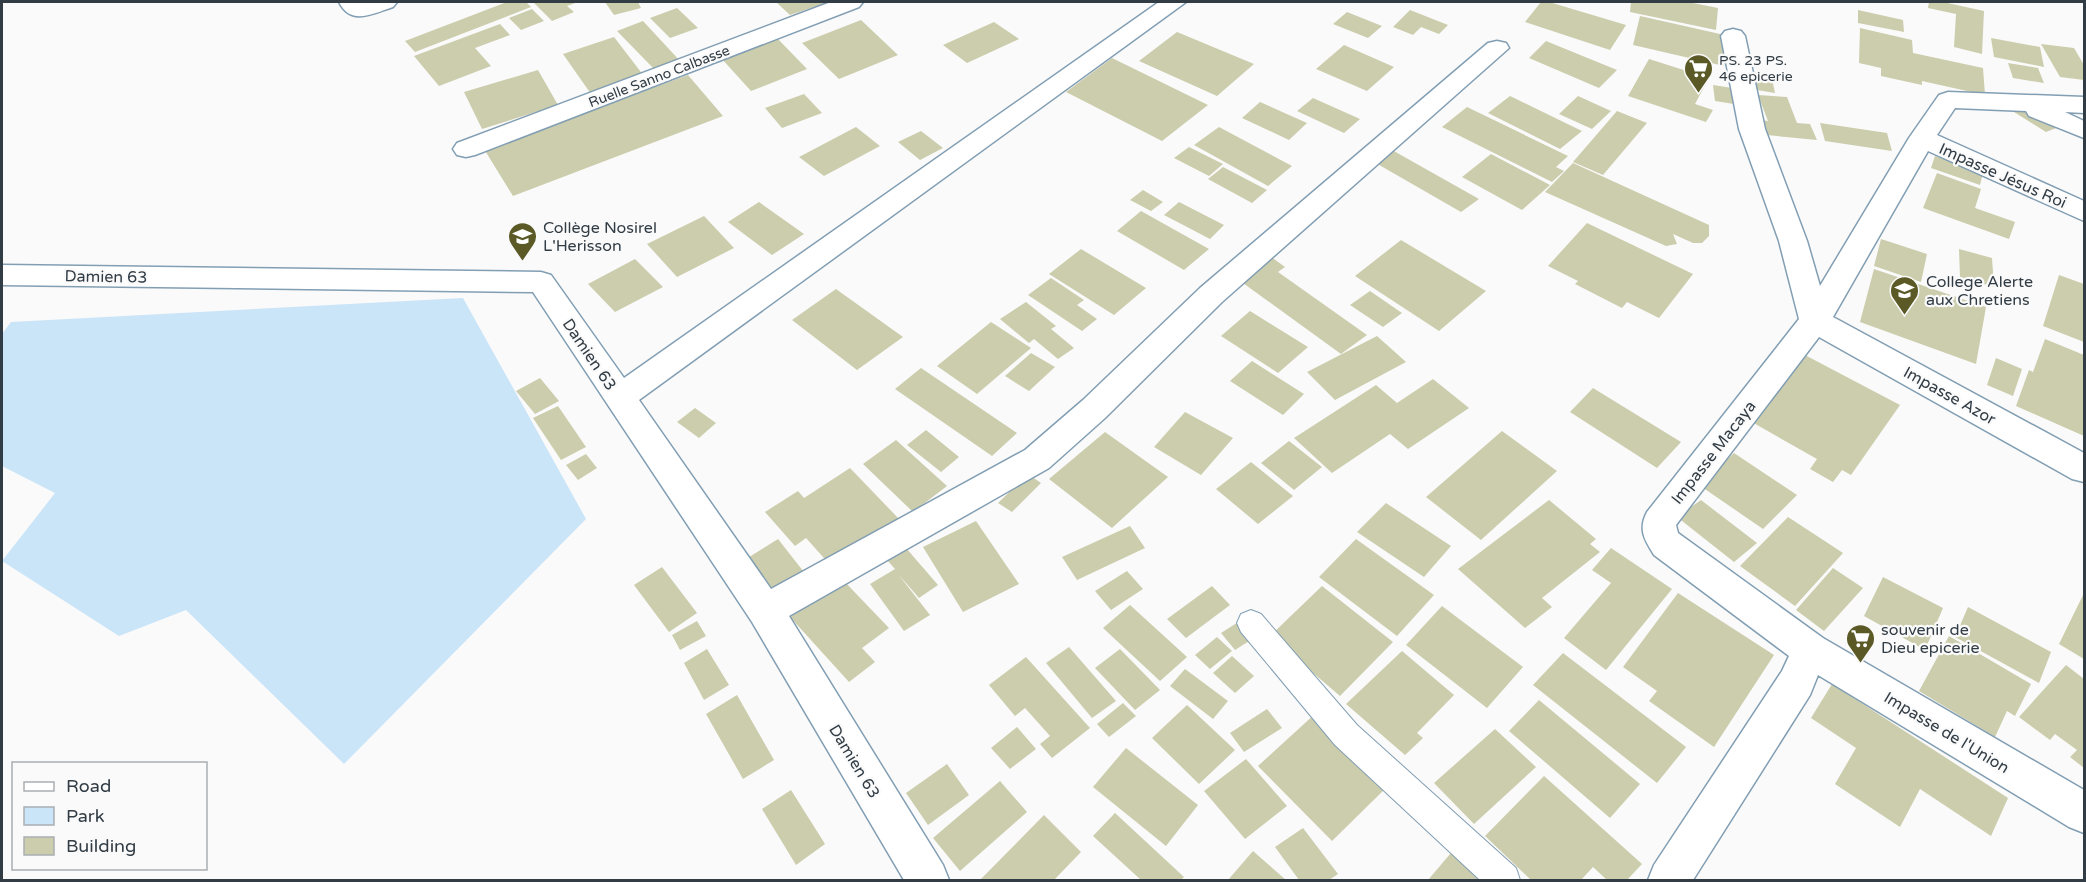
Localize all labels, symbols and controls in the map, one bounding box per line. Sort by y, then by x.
street label: Ruelle Sanno Calbasse [586,42,732,111]
supermarket icon: PS. 23 PS. 46 epicerie [1682,52,1714,94]
place label: PS. 23 PS. 46 epicerie [1719,52,1793,85]
street label: Impasse Jésus Roi [1936,139,2070,213]
place label: Collège Nosirel L'Herisson [543,218,657,256]
school or university icon: Collège Nosirel L'Herisson [506,220,538,262]
street label: Damien 63 [65,266,147,288]
place label: College Alerte aux Chretiens [1926,272,2033,310]
school or university icon: College Alerte aux Chretiens [1889,274,1921,316]
street label: Damien 63 [558,315,621,394]
street label: Impasse Azor [1900,362,2000,430]
street label: Impasse Macaya [1667,397,1760,508]
place label: souvenir de Dieu epicerie [1881,620,1980,658]
supermarket icon: souvenir de Dieu epicerie [1844,622,1876,664]
street label: Impasse de l'Union [1880,688,2013,778]
street label: Damien 63 [824,721,884,802]
legend [12,762,207,870]
text: Road [66,775,111,797]
text: Park [66,805,105,827]
text: Building [66,835,136,857]

